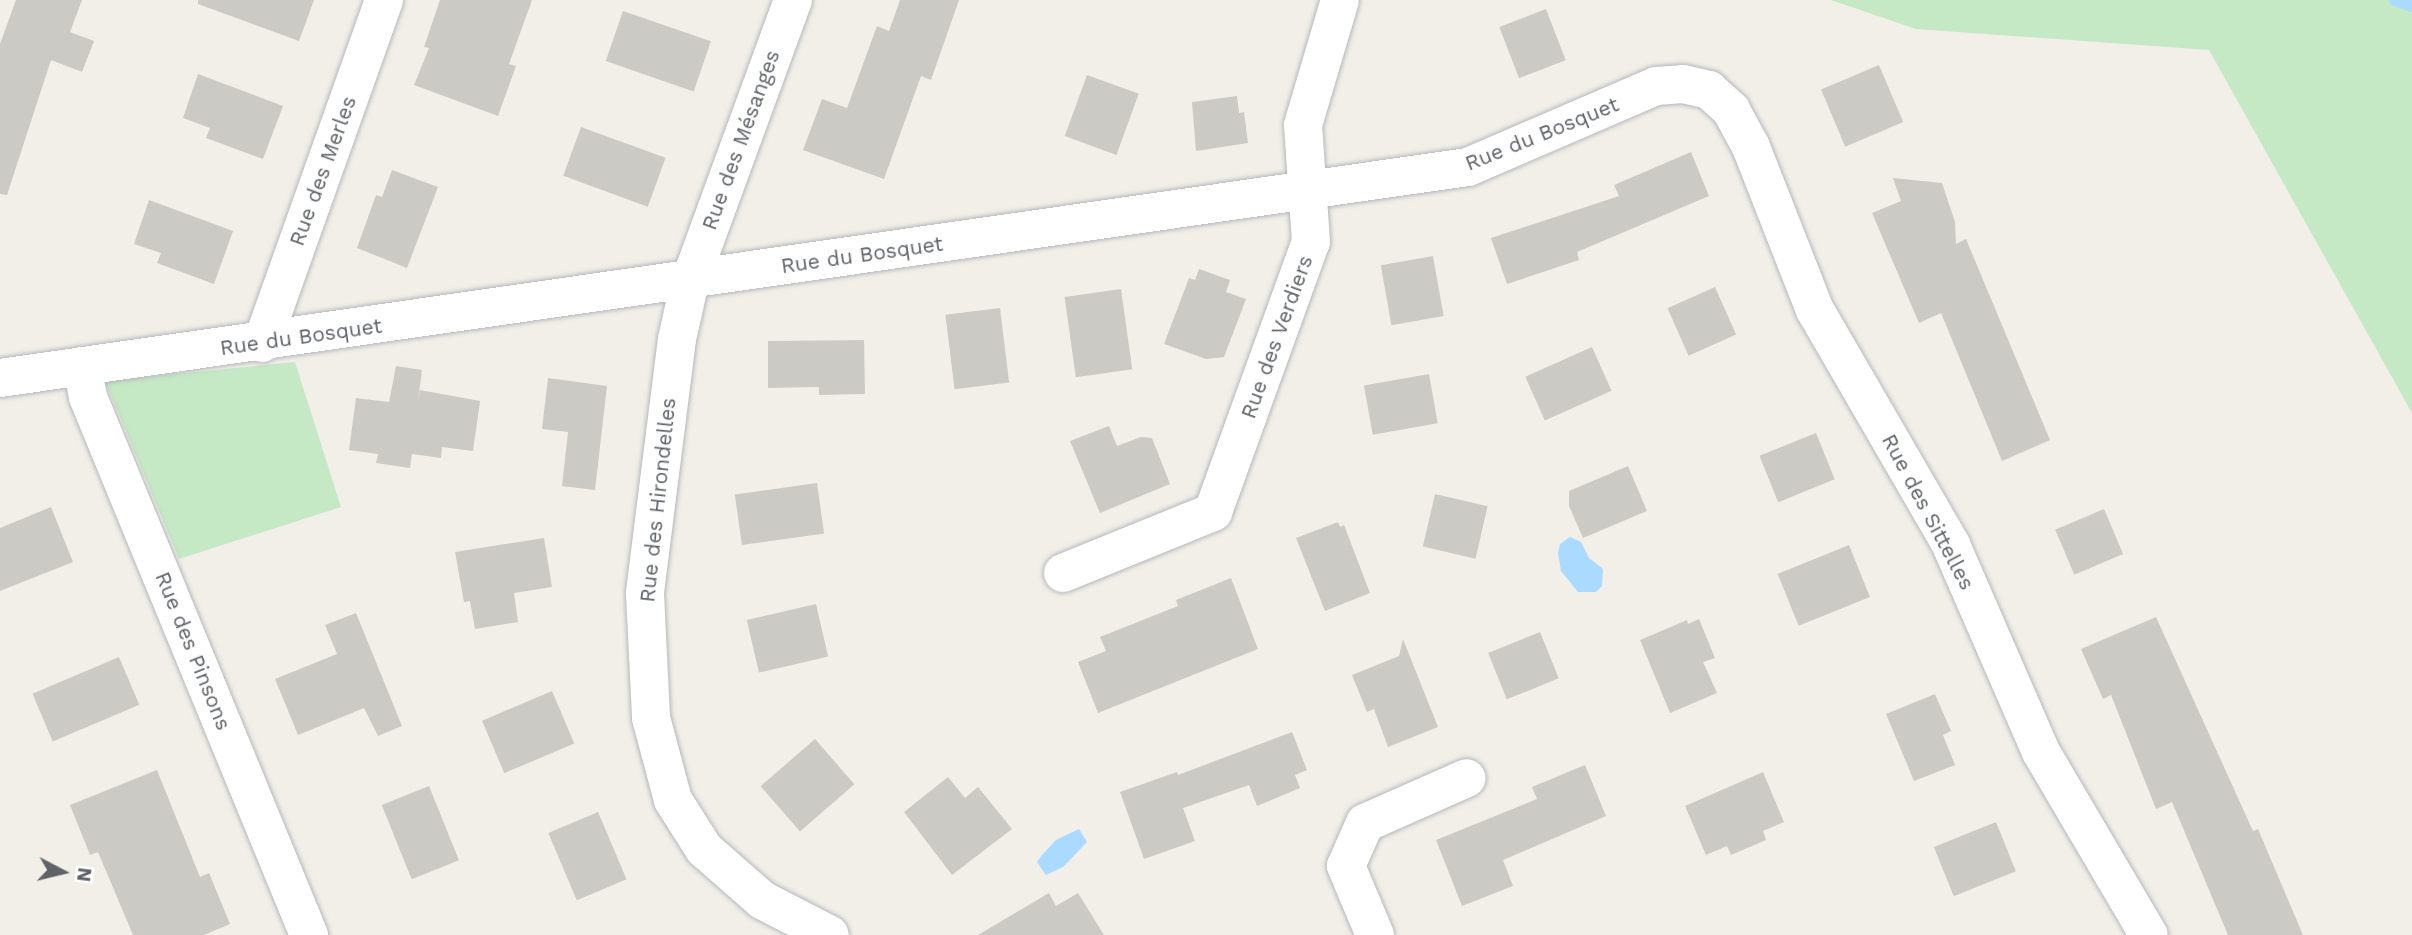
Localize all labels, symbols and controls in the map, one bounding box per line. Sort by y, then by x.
street label: Rue des Mésanges [697,47,785,233]
street label: Rue du Bosquet [1462,92,1622,176]
street label: Rue des Merles [284,93,362,249]
street label: Rue du Bosquet [779,231,945,279]
street label: Rue des Verdiers [1236,252,1318,422]
street label: Rue du Bosquet [218,313,384,361]
street label: Rue des Hirondelles [635,396,681,604]
street label: Rue des Sittelles [1876,430,1980,594]
street label: Rue des Pinsons [150,568,236,734]
north arrow [28,837,98,907]
text: N [72,866,97,883]

